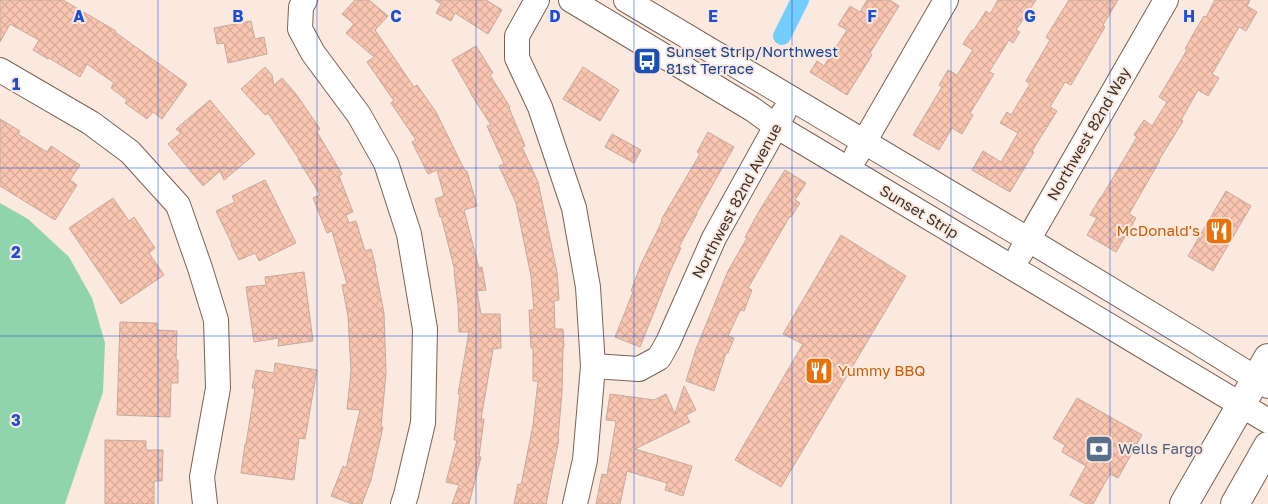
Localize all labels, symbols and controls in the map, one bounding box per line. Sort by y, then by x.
text: A [73,6,85,26]
text: B [232,6,244,26]
text: C [390,6,402,26]
text: D [549,6,561,26]
text: E [708,6,718,26]
text: F [867,6,877,26]
text: G [1024,6,1036,26]
text: H [1183,6,1195,26]
place label: Sunset Strip/Northwest 81st Terrace [666,42,838,77]
bus stop icon: Sunset Strip/Northwest 81st Terrace [632,46,662,76]
street label: Northwest 82nd Way [1043,63,1134,203]
text: 1 [12,74,20,94]
street label: Northwest 82nd Avenue [688,120,785,281]
street label: Sunset Strip [877,181,962,242]
restaurant icon: McDonald's [1204,216,1234,246]
place label: McDonald's [1117,221,1200,239]
text: 2 [11,242,21,262]
restaurant icon: Yummy BBQ [804,356,834,386]
place label: Yummy BBQ [838,361,925,379]
text: 3 [11,410,21,430]
bank icon: Wells Fargo [1084,434,1114,464]
place label: Wells Fargo [1118,439,1203,457]

